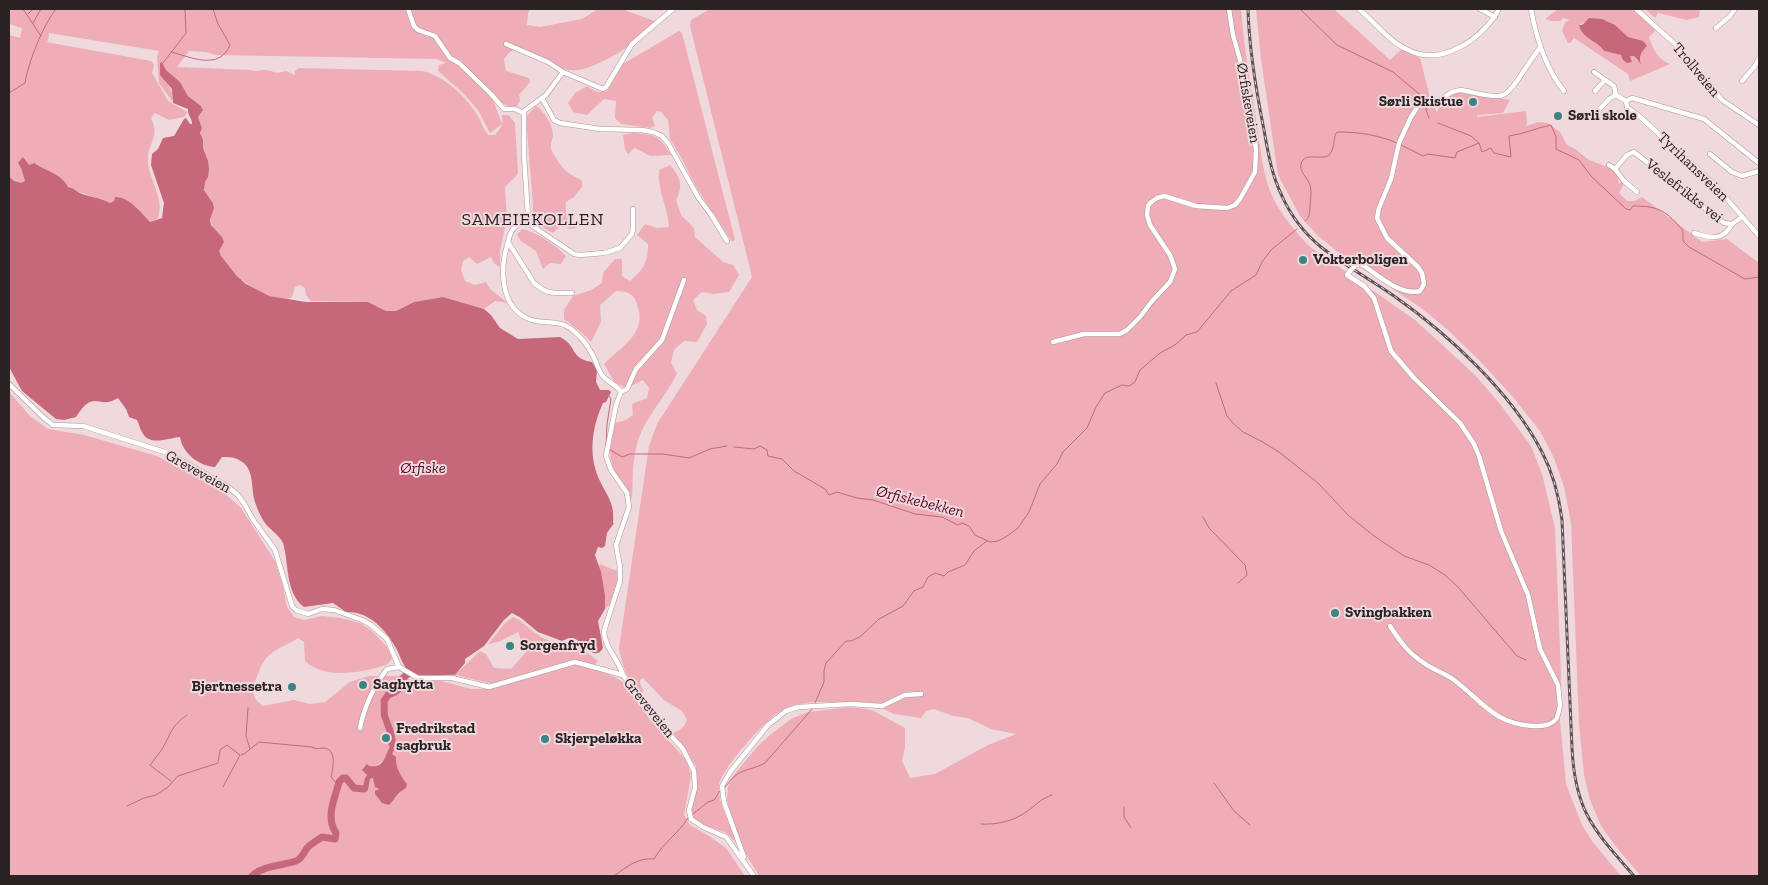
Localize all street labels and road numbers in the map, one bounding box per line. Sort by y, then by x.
street label: Trollveien [1668,39,1724,101]
street label: Ørfiskeveien [1232,62,1264,144]
street label: Tyrihansveien [1654,128,1732,206]
street label: Veslefrikks vei [1642,155,1726,227]
street label: Greveveien [162,447,234,497]
street label: Greveveien [619,674,679,742]

